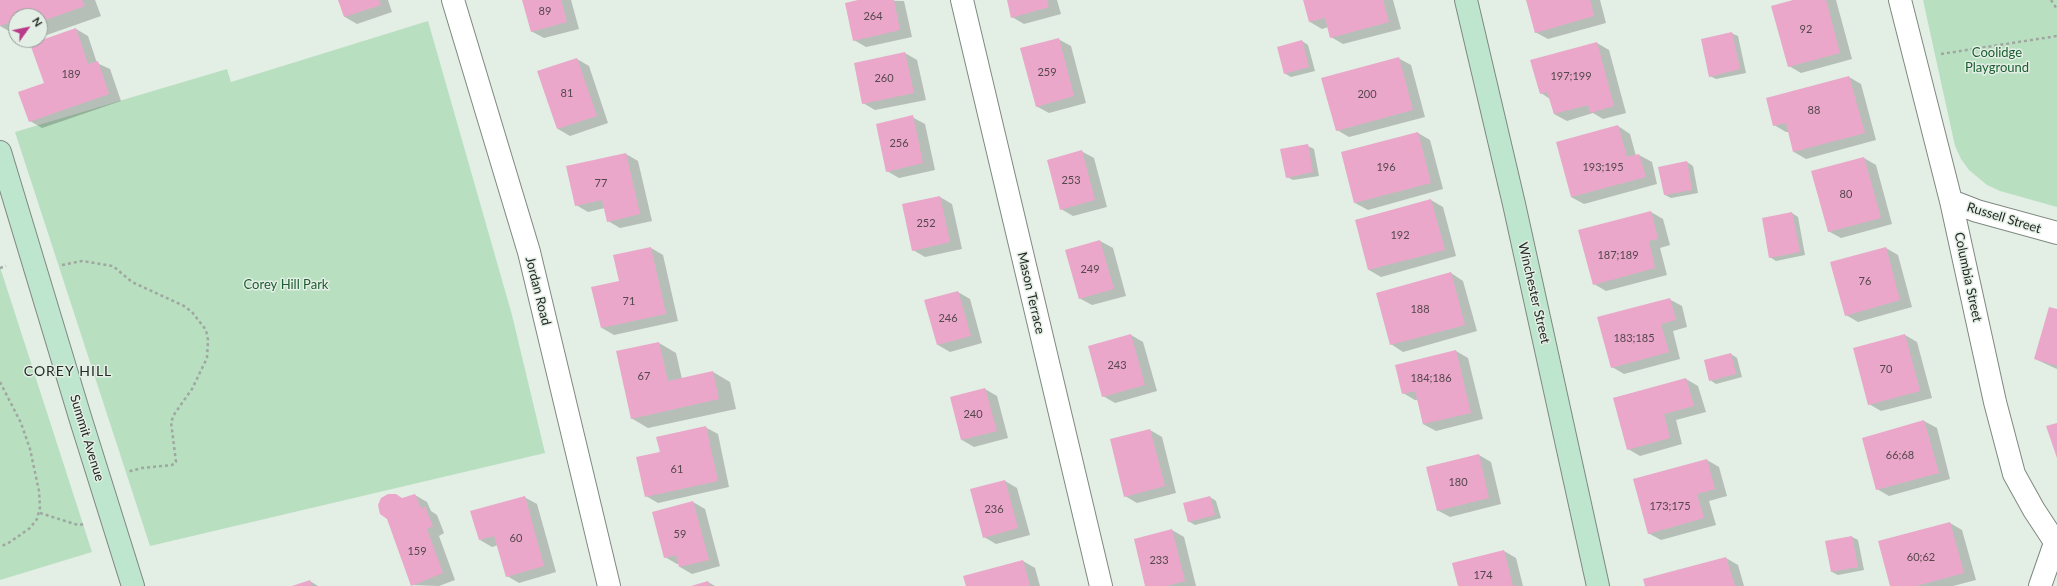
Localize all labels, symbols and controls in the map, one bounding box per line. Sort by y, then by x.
house number: 89 [539,4,551,18]
north arrow [8,8,48,48]
house number: 264 [863,9,883,23]
text: N [30,15,45,29]
house number: 92 [1800,22,1812,36]
park label: Coolidge Playground [1965,45,2029,76]
house number: 259 [1037,65,1057,79]
house number: 189 [61,67,81,81]
house number: 197;199 [1550,69,1592,83]
house number: 260 [874,71,894,85]
house number: 81 [561,86,573,100]
house number: 200 [1357,87,1377,101]
house number: 88 [1808,103,1820,117]
house number: 256 [889,136,909,150]
house number: 196 [1376,160,1396,174]
house number: 193;195 [1582,160,1624,174]
house number: 253 [1061,173,1081,187]
house number: 77 [595,176,607,190]
house number: 80 [1840,187,1852,201]
street label: Russell Street [1965,199,2043,237]
house number: 252 [916,216,936,230]
house number: 192 [1390,228,1410,242]
street label: Columbia Street [1951,231,1985,323]
street label: Winchester Street [1515,241,1553,345]
house number: 187;189 [1597,248,1639,262]
street label: Mason Terrace [1014,250,1048,336]
street label: Jordan Road [522,255,554,327]
house number: 249 [1080,262,1100,276]
house number: 76 [1859,274,1871,288]
park label: Corey Hill Park [244,277,328,293]
house number: 71 [623,294,635,308]
house number: 188 [1410,302,1430,316]
house number: 246 [938,311,958,325]
house number: 183;185 [1613,331,1655,345]
house number: 243 [1107,358,1127,372]
house number: 70 [1880,362,1892,376]
district label: COREY HILL [24,363,112,379]
house number: 67 [638,369,650,383]
house number: 184;186 [1410,371,1452,385]
street label: Summit Avenue [66,393,108,483]
house number: 240 [963,407,983,421]
house number: 66;68 [1886,448,1914,462]
house number: 61 [671,462,683,476]
house number: 180 [1448,475,1468,489]
house number: 173;175 [1649,499,1691,513]
house number: 236 [984,502,1004,516]
house number: 59 [674,527,686,541]
house number: 60 [510,531,522,545]
house number: 159 [407,544,427,558]
house number: 60;62 [1907,550,1935,564]
house number: 233 [1149,553,1169,567]
house number: 174 [1473,568,1493,582]

